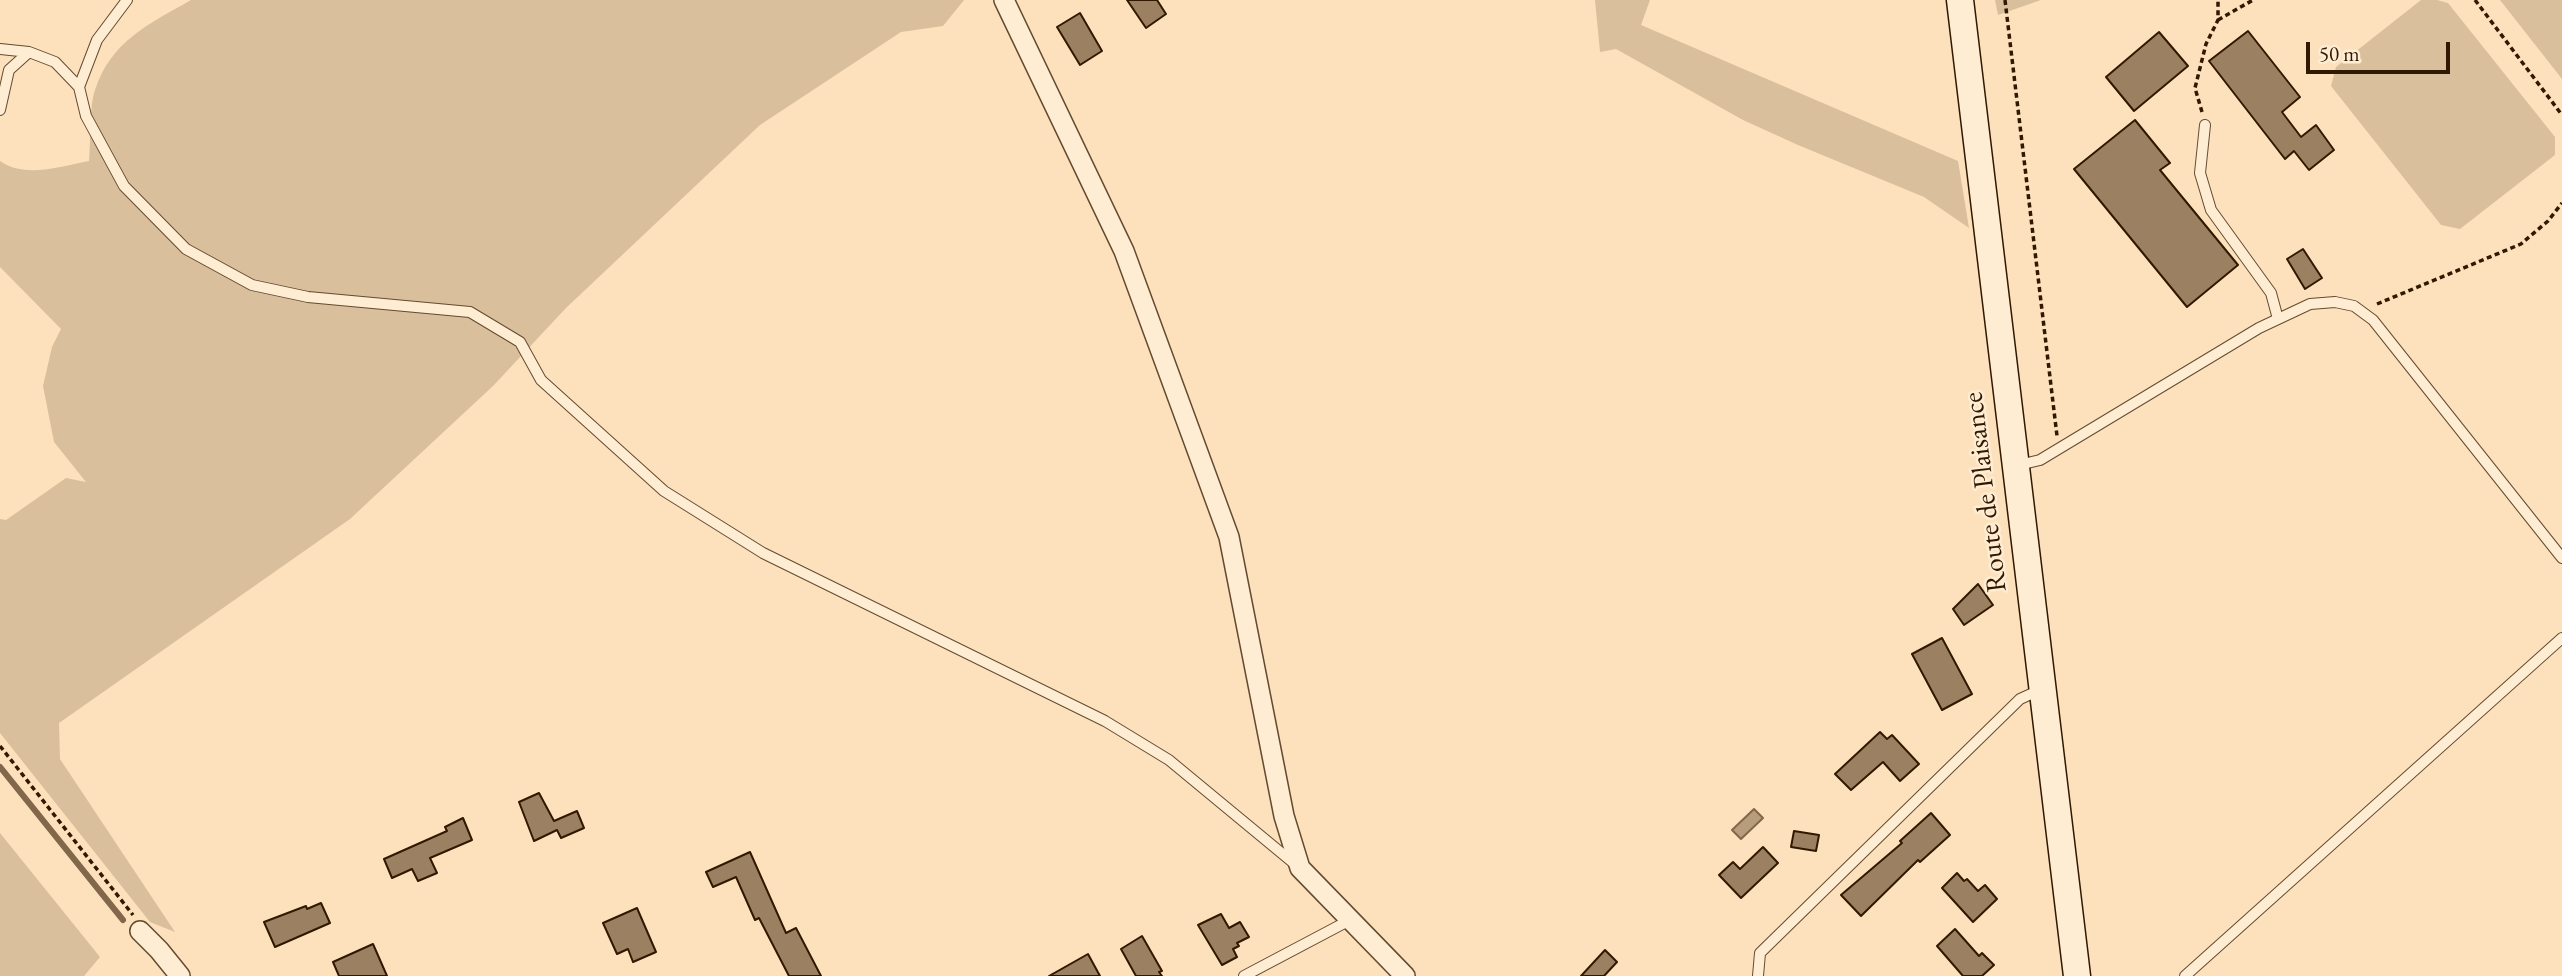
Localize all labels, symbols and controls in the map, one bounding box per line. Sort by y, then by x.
scale bar [2310,28,2454,72]
text: 50 m [2319,40,2360,67]
street label: Route de Plaisance [1957,390,2015,594]

